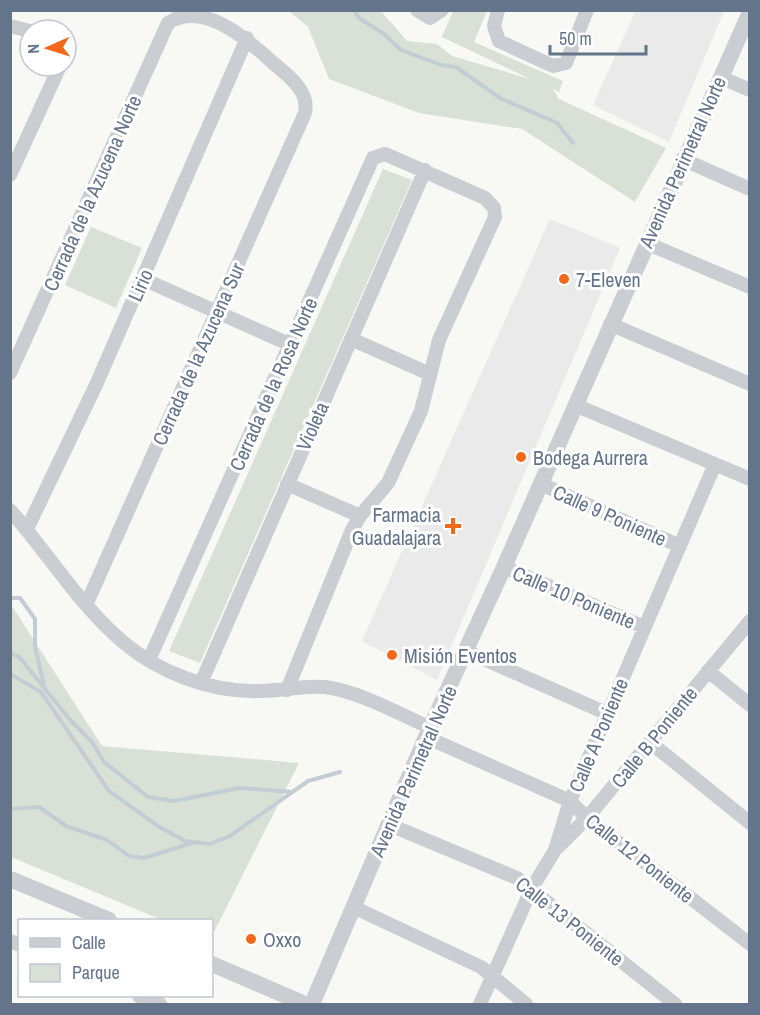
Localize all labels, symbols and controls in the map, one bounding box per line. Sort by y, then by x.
north arrow [18,18,78,78]
scale bar [550,18,646,56]
text: 50 m [559,26,592,51]
text: N [22,43,44,54]
street label: Avenida Perimetral Norte [632,72,732,253]
street label: Cerrada de la Azucena Norte [37,91,147,295]
street label: Cerrada de la Azucena Sur [146,258,251,449]
street label: Lirio [121,265,159,305]
place label: 7-Eleven [576,266,641,293]
marker: 7-Eleven [557,272,571,286]
street label: Cerrada de la Rosa Norte [223,293,323,475]
street label: Violeta [289,397,335,455]
place label: Bodega Aurrera [533,444,648,471]
marker: Bodega Aurrera [514,450,528,464]
street label: Calle 9 Poniente [549,478,671,552]
place label: Farmacia Guadalajara [352,501,441,551]
marker: Farmacia Guadalajara [446,519,460,533]
street label: Calle 10 Poniente [509,559,639,635]
place label: Misión Eventos [404,642,517,669]
marker: Misión Eventos [385,648,399,662]
street label: Calle A Poniente [562,674,634,796]
street label: Avenida Perimetral Norte [363,681,463,862]
street label: Calle B Poniente [605,681,703,793]
street label: Calle 12 Poniente [580,807,700,909]
street label: Calle 13 Poniente [510,870,630,972]
legend [18,919,213,997]
place label: Oxxo [263,926,301,953]
text: Calle [72,930,106,955]
marker: Oxxo [244,932,258,946]
text: Parque [72,960,120,985]

